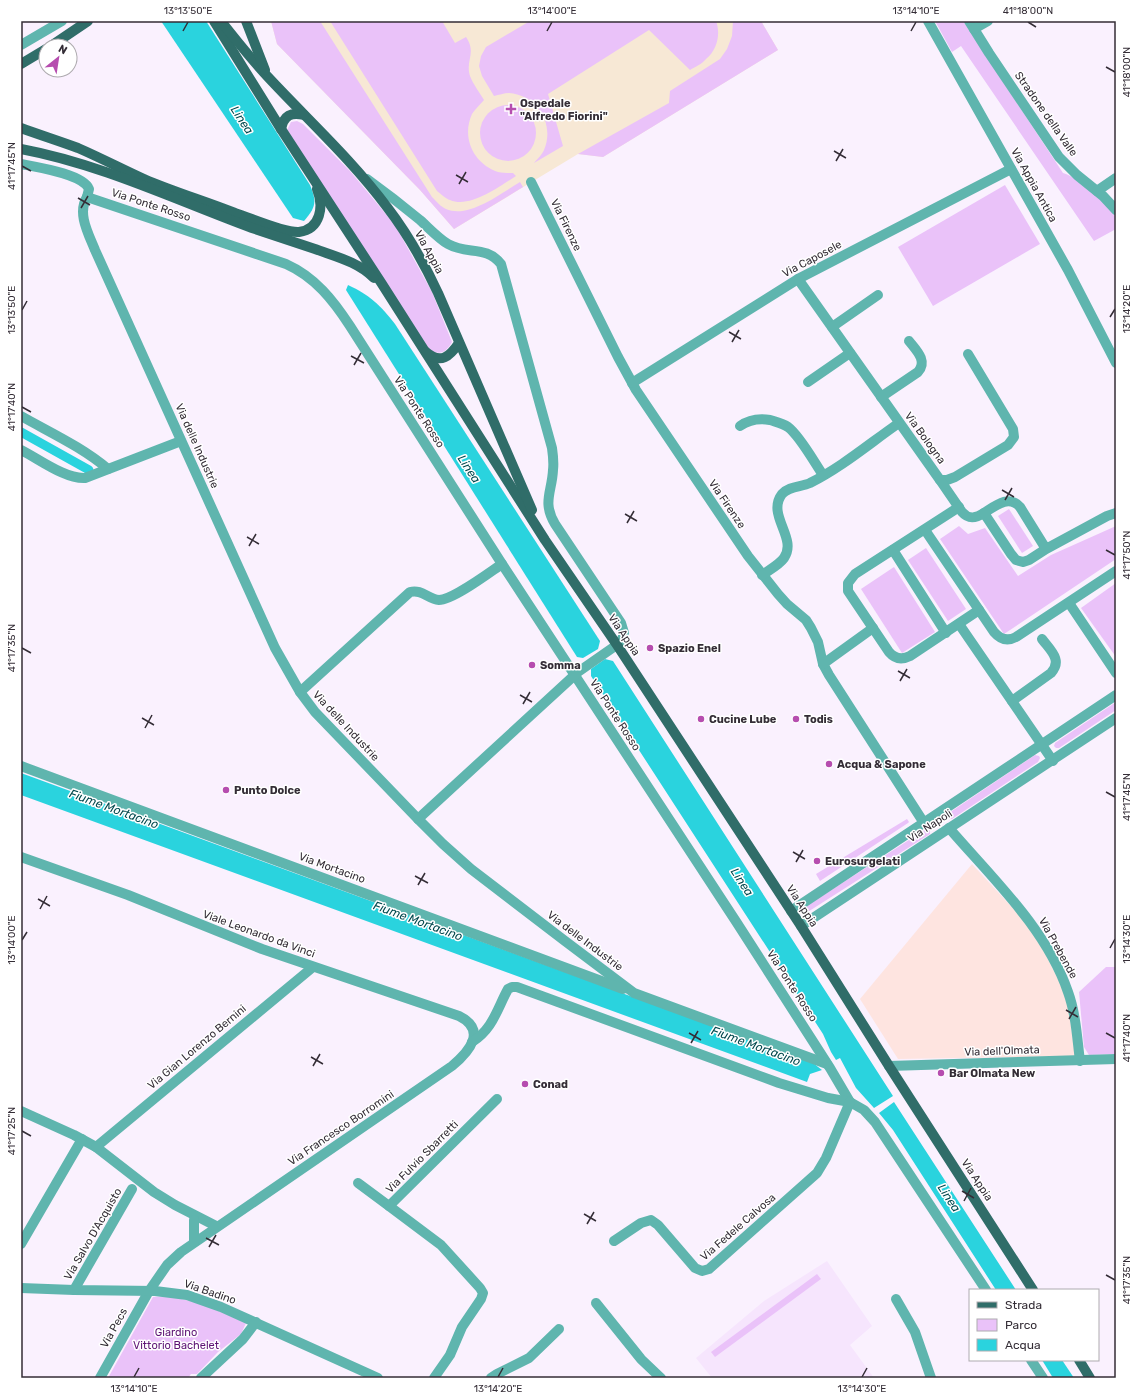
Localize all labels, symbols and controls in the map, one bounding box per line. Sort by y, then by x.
text: 13°13'50"E [164,5,212,17]
text: 13°14'00"E [527,5,577,17]
text: 13°14'10"E [892,5,940,17]
text: 41°18'00"N [1003,5,1053,17]
north arrow [38,38,78,78]
text: N [56,42,69,57]
text: 41°18'00"N [1121,47,1133,97]
street label: Stradone della Valle [1012,69,1080,159]
place label: Ospedale "Alfredo Fiorini" [520,97,608,123]
water label: Linea [228,103,256,137]
marker: Ospedale "Alfredo Fiorini" [505,103,517,115]
text: 41°17'45"N [6,142,18,190]
street label: Via Appia Antica [1008,146,1060,224]
street label: Via Ponte Rosso [110,186,192,224]
street label: Via Firenze [548,197,584,253]
street label: Via Appia [412,228,446,276]
street label: Via Caposele [780,238,844,280]
text: 13°14'20"E [1121,285,1133,333]
text: 13°13'50"E [6,286,18,334]
street label: Via Ponte Rosso [391,374,447,450]
text: 41°17'40"N [6,383,18,431]
street label: Via delle Industrie [173,402,221,490]
street label: Via Bologna [902,410,948,466]
water label: Linea [455,452,483,486]
street label: Via Firenze [706,477,748,531]
text: 41°17'50"N [1121,531,1133,579]
street label: Via Appia [605,612,643,658]
text: 41°17'35"N [6,624,18,672]
place label: Spazio Enel [658,642,721,655]
marker: Spazio Enel [645,643,655,653]
place label: Somma [540,659,581,672]
marker: Somma [527,660,537,670]
street label: Via Ponte Rosso [587,677,643,753]
street label: Via delle Industrie [310,688,382,764]
place label: Cucine Lube [709,713,777,726]
place label: Todis [804,713,833,726]
marker: Cucine Lube [696,714,706,724]
marker: Todis [791,714,801,724]
place label: Acqua & Sapone [837,758,926,771]
marker: Acqua & Sapone [824,759,834,769]
text: 41°17'45"N [1121,773,1133,821]
place label: Punto Dolce [234,784,301,797]
marker: Punto Dolce [221,785,231,795]
water label: Fiume Mortacino [68,786,161,832]
street label: Via Napoli [905,807,955,845]
street label: Via Mortacino [297,850,367,886]
place label: Eurosurgelati [825,855,900,868]
marker: Eurosurgelati [812,856,822,866]
water label: Linea [728,865,756,899]
street label: Via Appia [784,883,820,929]
water label: Fiume Mortacino [372,898,465,944]
street label: Viale Leonardo da Vinci [201,908,317,960]
street label: Via delle Industrie [545,908,625,974]
text: 13°14'00"E [6,915,18,965]
street label: Via Prebende [1036,915,1080,981]
text: 13°14'30"E [1121,915,1133,963]
street label: Via Ponte Rosso [764,948,820,1024]
street label: Via Gian Lorenzo Bernini [145,1002,249,1092]
text: 41°17'40"N [1121,1014,1133,1062]
water label: Fiume Mortacino [710,1023,803,1069]
street label: Via dell'Olmata [964,1043,1040,1059]
place label: Bar Olmata New [949,1067,1035,1080]
marker: Bar Olmata New [936,1068,946,1078]
place label: Conad [533,1078,568,1091]
marker: Conad [520,1079,530,1089]
street label: Via Francesco Borromini [286,1088,396,1168]
text: 41°17'25"N [6,1107,18,1155]
street label: Via Fulvio Sbarretti [383,1118,461,1196]
street label: Via Appia [959,1157,995,1203]
water label: Linea [935,1181,963,1215]
street label: Via Salvo D'Acquisto [61,1186,125,1282]
street label: Via Fedele Calvosa [698,1191,778,1263]
text: 41°17'35"N [1121,1256,1133,1304]
street label: Via Badino [182,1277,238,1307]
legend [969,1289,1099,1361]
text: Strada [1005,1298,1042,1312]
street label: Via Pecs [98,1306,130,1350]
text: Parco [1005,1318,1037,1332]
park label: Giardino Vittorio Bachelet [133,1326,220,1352]
text: Acqua [1005,1338,1041,1352]
text: 13°14'10"E [110,1383,158,1395]
text: 13°14'20"E [474,1383,522,1395]
text: 13°14'30"E [838,1383,886,1395]

